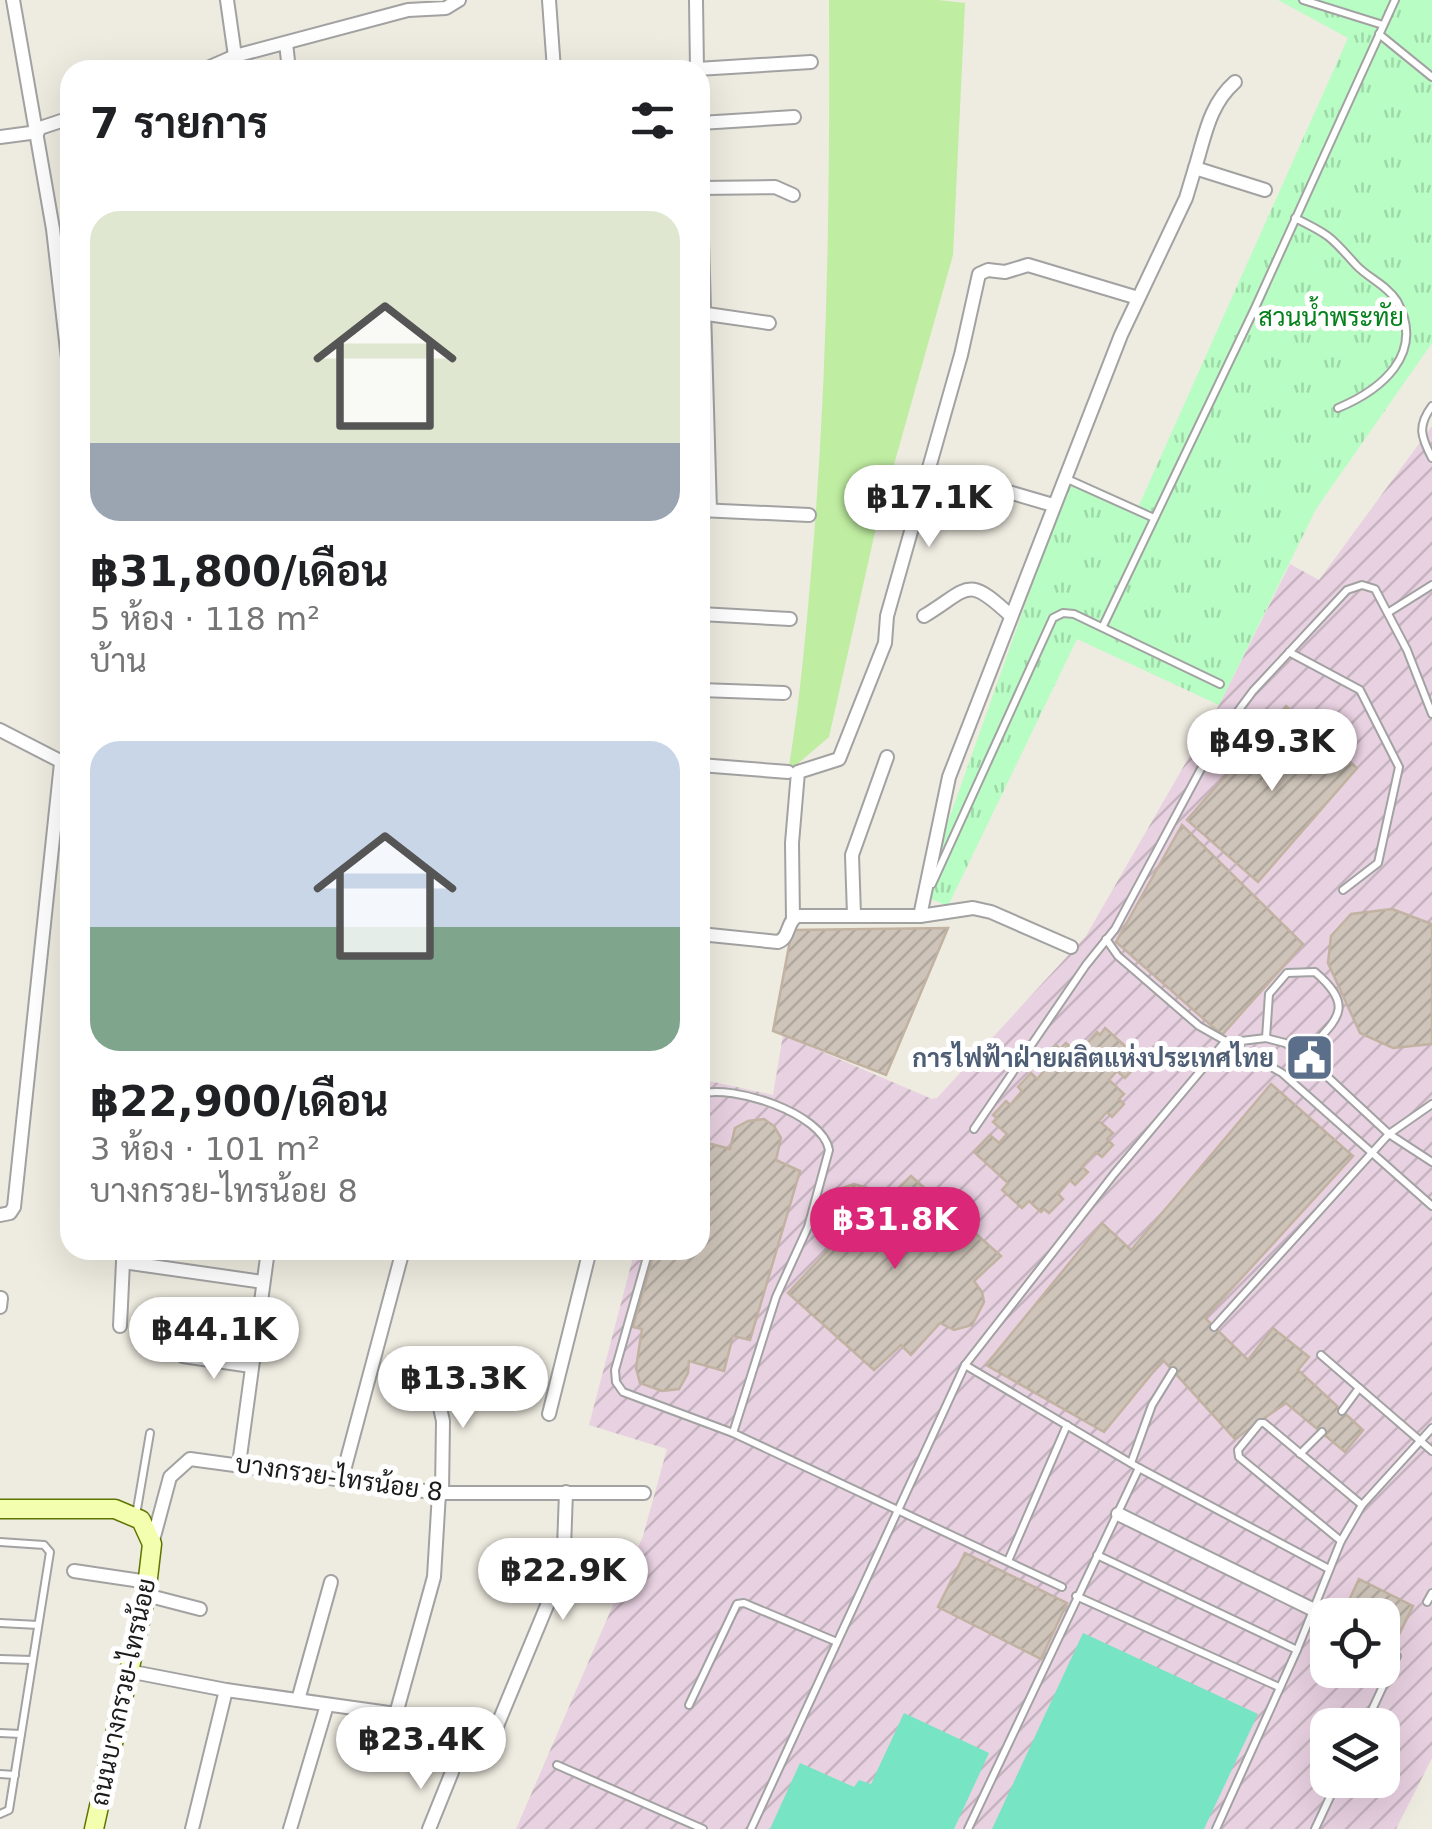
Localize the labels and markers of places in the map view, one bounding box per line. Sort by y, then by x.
pin: ฿17.1K [848,465,1010,550]
pin: ฿49.3K [1191,709,1353,794]
public building icon: การไฟฟ้าฝ่ายผลิตแห่งประเทศไทย [1283,1032,1335,1084]
place label: การไฟฟ้าฝ่ายผลิตแห่งประเทศไทย [912,1041,1274,1073]
pin: ฿31.8K [814,1187,976,1272]
pin: ฿44.1K [133,1297,295,1382]
pin: ฿13.3K [382,1346,544,1431]
pin: ฿22.9K [482,1538,644,1623]
pin: ฿23.4K [340,1707,502,1792]

